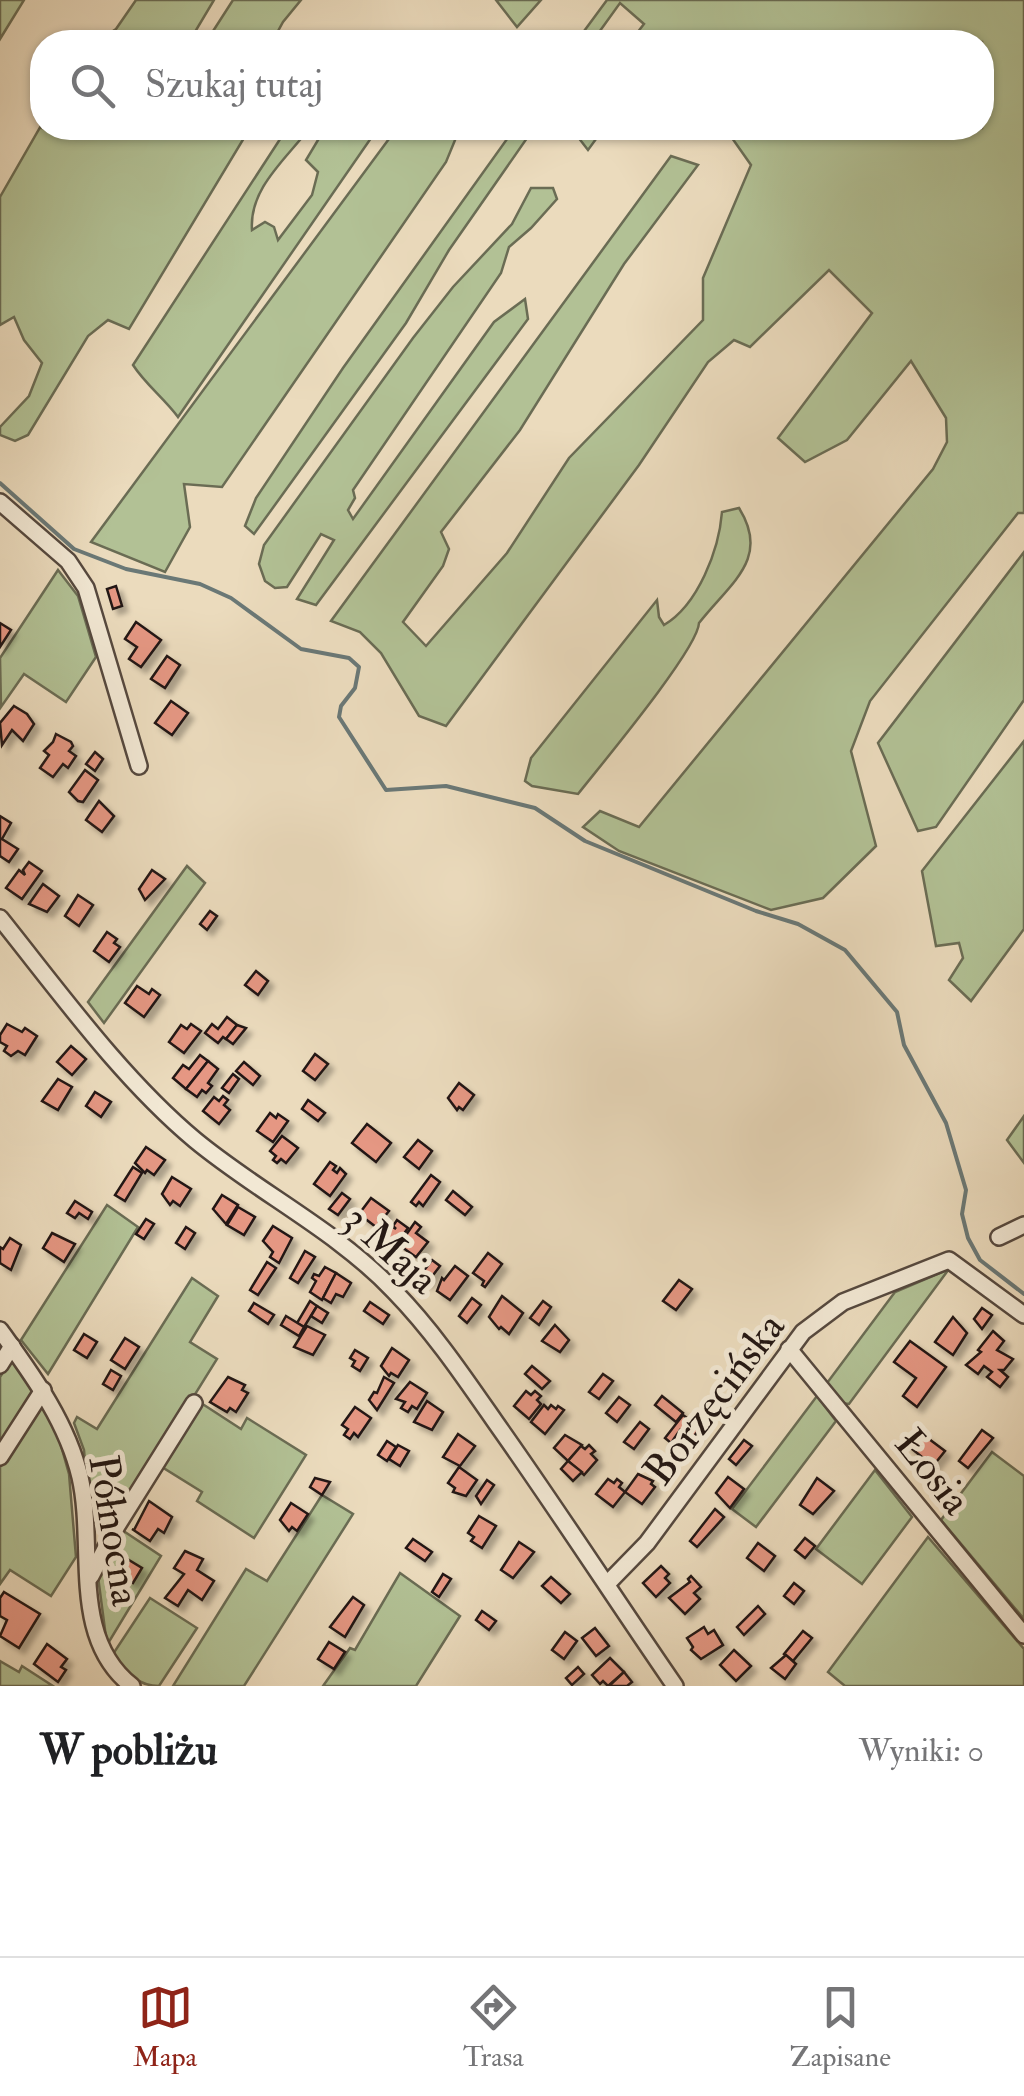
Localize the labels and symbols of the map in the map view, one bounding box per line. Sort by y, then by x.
street label: 3 Maja [333,1193,449,1306]
street label: Borzęcińska [633,1302,797,1496]
street label: Łosia [883,1419,982,1526]
street label: Północna [76,1451,152,1610]

